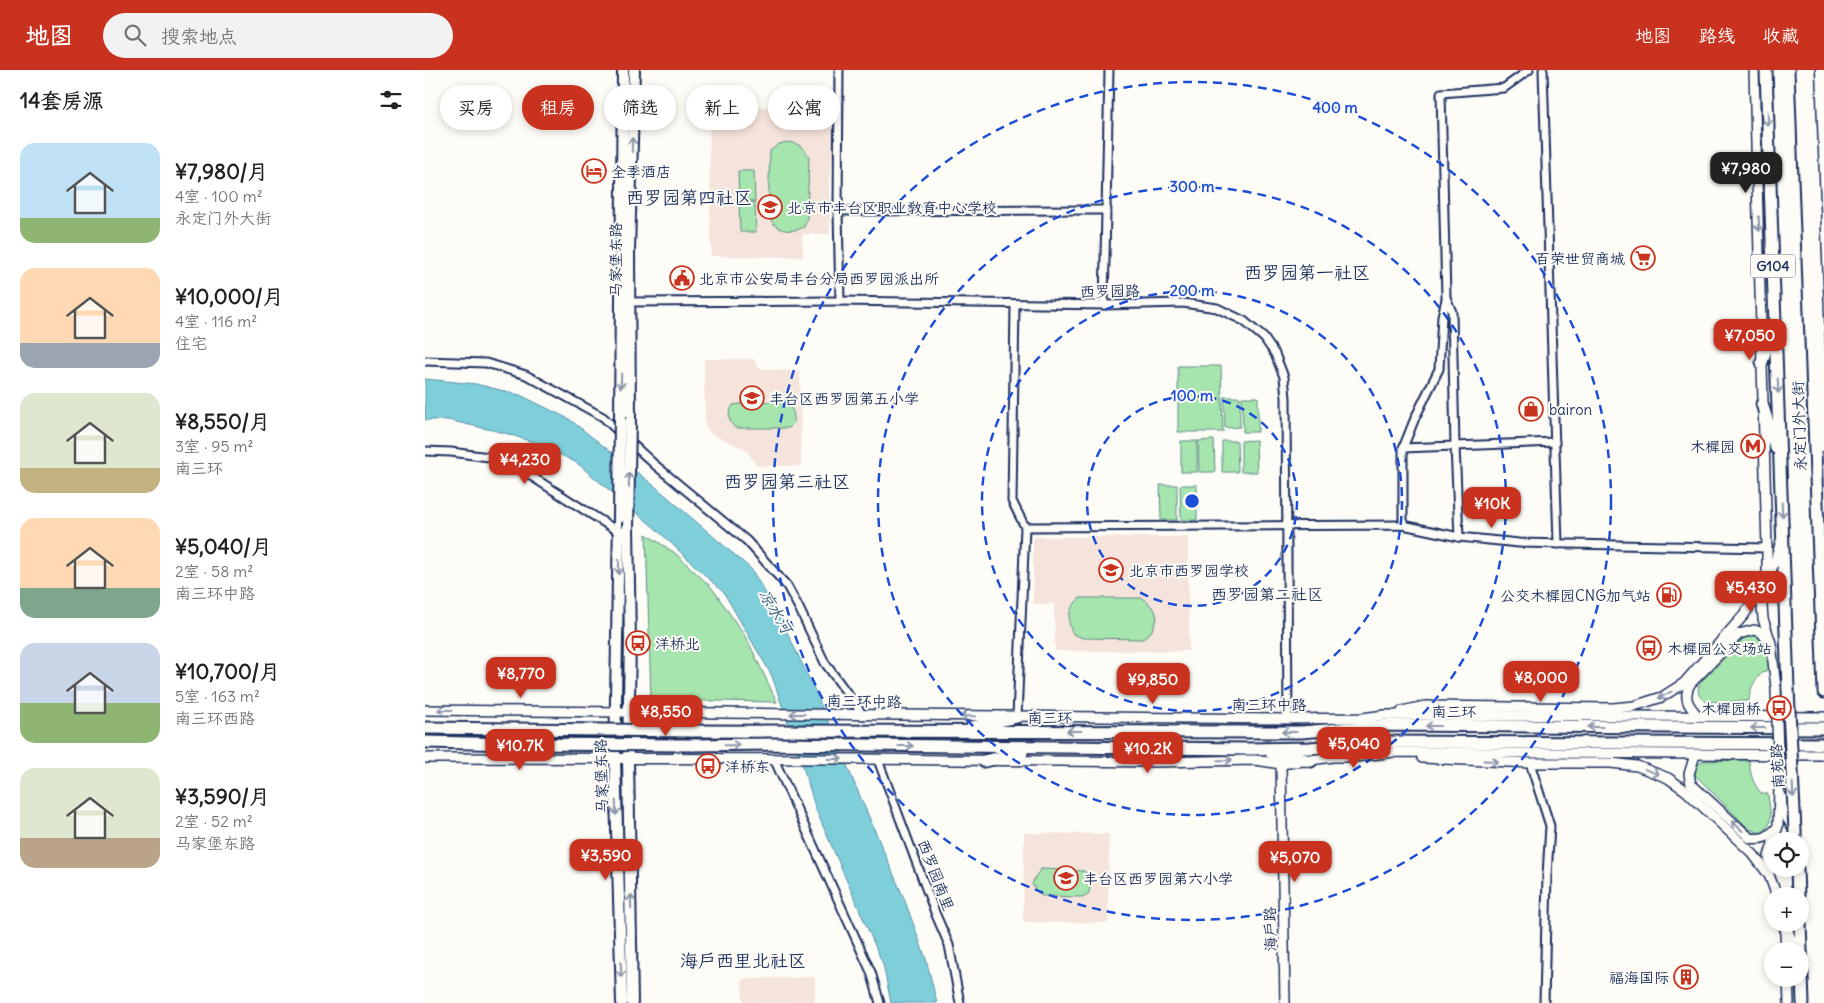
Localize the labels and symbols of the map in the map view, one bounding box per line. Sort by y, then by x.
text: 400 m [1312,98,1358,117]
one-way arrow [1763,110,1773,126]
one-way arrow [627,137,637,153]
pin: ¥7,980 [1705,152,1787,194]
hotel icon: 全季酒店 [581,158,607,184]
place label: 全季酒店 [611,162,671,181]
text: 300 m [1170,177,1215,196]
district label: 西罗园第四社区 [626,186,752,209]
school or university icon: 北京市丰台区职业教育中心学校 [757,194,783,220]
place label: 北京市丰台区职业教育中心学校 [787,198,997,217]
one-way arrow [1754,215,1764,231]
street label: 马家堡东路 [606,222,625,298]
supermarket icon: 百荣世贸商城 [1630,245,1656,271]
place label: 百荣世贸商城 [1535,249,1625,268]
road number: G104 [1751,255,1795,278]
district label: 西罗园第一社区 [1244,261,1370,284]
public building icon: 北京市公安局丰台分局西罗园派出所 [669,265,695,291]
place label: 北京市公安局丰台分局西罗园派出所 [699,269,939,288]
street label: 西罗园路 [1080,281,1140,301]
text: 200 m [1170,281,1214,300]
pin: ¥7,050 [1709,318,1791,361]
one-way arrow [616,373,625,389]
one-way arrow [1773,378,1782,394]
street label: 永定门外大街 [1788,381,1810,471]
school or university icon: 丰台区西罗园第五小学 [739,385,765,411]
text: 100 m [1171,386,1213,405]
place label: 丰台区西罗园第五小学 [769,389,919,408]
shop icon: bairon [1518,396,1544,422]
place label: bairon [1549,400,1593,419]
metro station icon: 木樨园 [1740,433,1766,459]
place label: 木樨园 [1690,437,1735,456]
pin: ¥4,230 [484,442,566,485]
district label: 西罗园第三社区 [724,470,850,493]
one-way arrow [624,472,634,488]
pin: ¥10K [1462,486,1522,529]
centre of rings [1183,492,1201,510]
one-way arrow [1777,502,1787,518]
school or university icon: 北京市西罗园学校 [1098,557,1124,583]
one-way arrow [615,558,624,574]
place label: 北京市西罗园学校 [1129,561,1249,580]
pin: ¥5,430 [1710,570,1792,613]
fuel station icon: 公交木樨园CNG加气站 [1656,582,1682,608]
district label: 西罗园第二社区 [1211,584,1323,604]
water label: 凉水河 [755,585,798,639]
place label: 公交木樨园CNG加气站 [1500,586,1651,605]
bus stop icon: 洋桥北 [625,630,651,656]
place label: 洋桥北 [655,634,700,653]
bus stop icon: 木樨园公交场站 [1636,635,1662,661]
place label: 木樨园公交场站 [1667,639,1772,658]
pin: ¥8,770 [480,656,562,699]
pin: ¥8,000 [1500,660,1582,703]
pin: ¥9,850 [1112,662,1194,705]
one-way arrow [1658,690,1673,700]
street label: 南三环中路 [826,691,902,711]
pin: ¥8,550 [625,694,707,737]
street label: 南三环中路 [1231,695,1307,714]
bus stop icon: 木樨园桥 [1766,695,1792,721]
place label: 木樨园桥 [1701,699,1761,718]
street label: 南三环 [1431,702,1477,721]
one-way arrow [437,705,454,715]
street label: 南三环 [1027,708,1073,727]
one-way arrow [789,709,806,719]
one-way arrow [960,711,976,721]
one-way arrow [1425,721,1441,730]
one-way arrow [1588,722,1604,732]
one-way arrow [1750,723,1766,733]
one-way arrow [1066,726,1082,736]
pin: ¥5,040 [1313,726,1395,769]
one-way arrow [1281,727,1297,737]
pin: ¥10.7K [479,728,561,771]
pin: ¥10.2K [1107,732,1189,774]
street label: 马家堡东路 [591,738,611,814]
one-way arrow [724,740,740,750]
one-way arrow [897,741,913,751]
street label: 南苑路 [1766,743,1788,789]
bus stop icon: 洋桥东 [695,753,721,779]
one-way arrow [826,754,842,764]
one-way arrow [1217,756,1233,765]
place label: 洋桥东 [725,757,770,776]
one-way arrow [1483,757,1499,766]
one-way arrow [1644,768,1659,777]
one-way arrow [1788,782,1798,798]
one-way arrow [611,800,621,816]
one-way arrow [1731,820,1744,832]
street label: 西罗园南里 [914,837,958,913]
pin: ¥3,590 [565,838,647,881]
pin: ¥5,070 [1254,840,1336,883]
school or university icon: 丰台区西罗园第六小学 [1053,865,1079,891]
place label: 丰台区西罗园第六小学 [1083,869,1233,888]
one-way arrow [626,894,635,910]
street label: 海户路 [1260,906,1280,952]
district label: 海户西里北社区 [680,949,806,972]
one-way arrow [616,962,626,978]
building icon: 福海国际 [1673,964,1699,990]
place label: 福海国际 [1609,968,1669,987]

